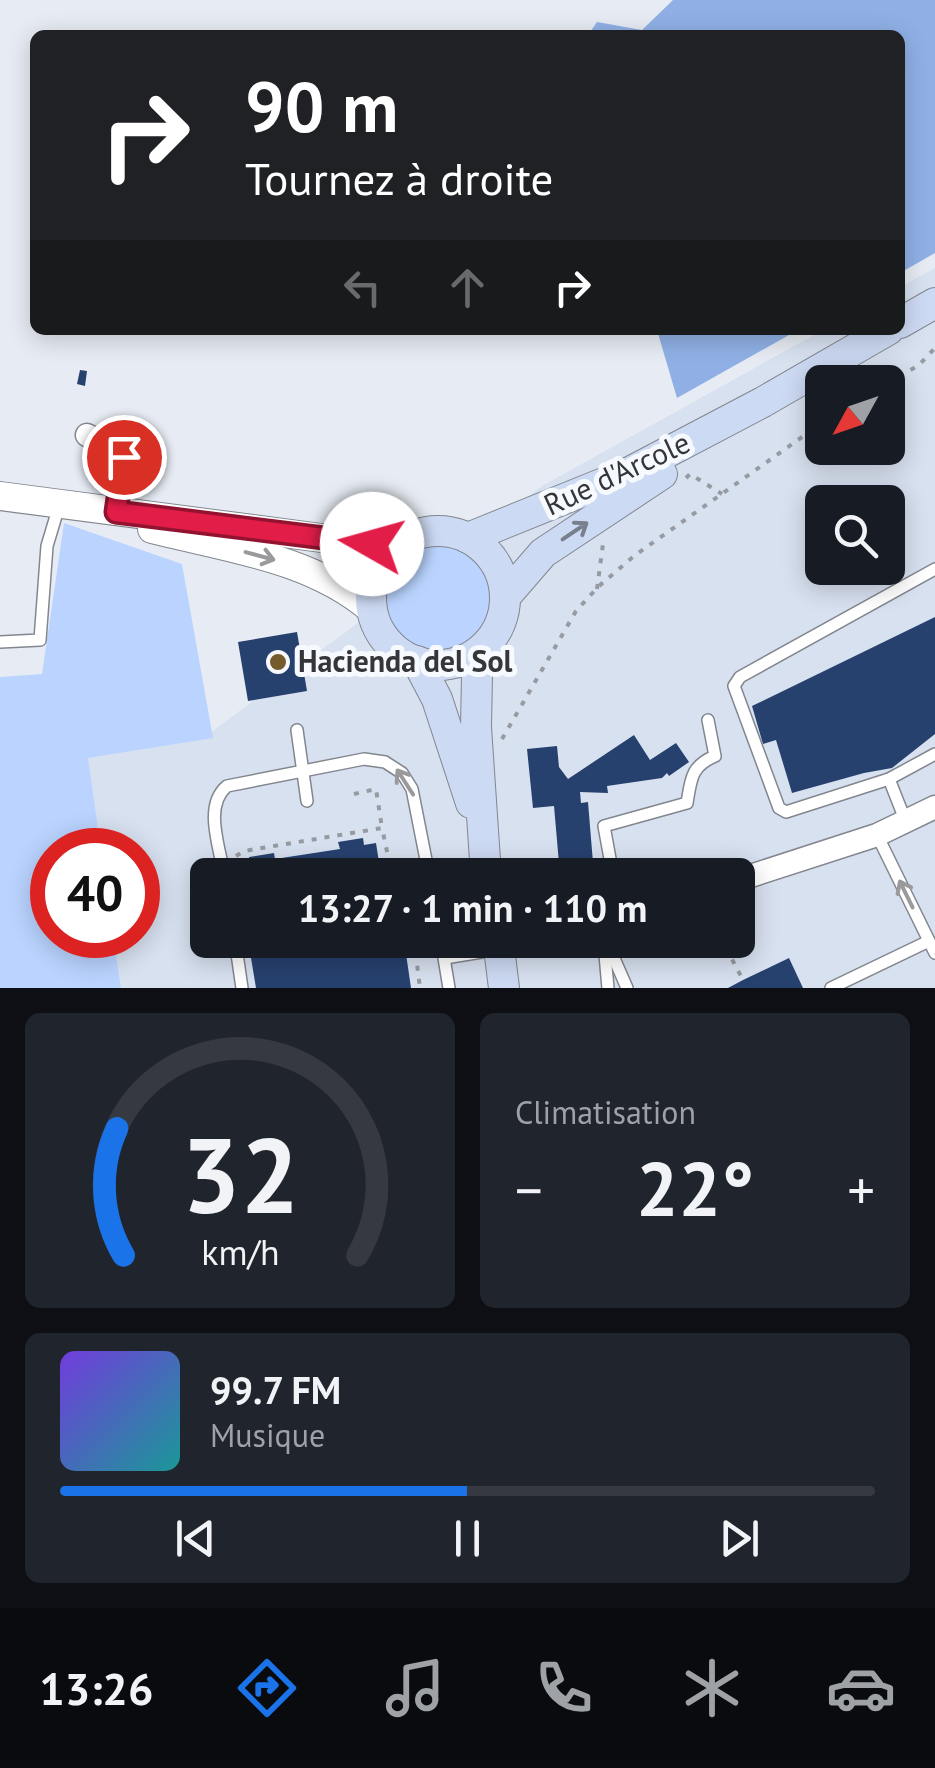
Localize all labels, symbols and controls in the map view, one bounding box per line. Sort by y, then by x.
text: 90 m [245,61,398,151]
icon: right [80,70,210,200]
text: Tournez à droite [245,149,553,207]
icon: left [335,260,390,315]
icon: ahead [440,260,495,315]
icon: right [545,260,600,315]
north arrow [805,365,905,465]
map controls [805,365,905,585]
pin [82,415,167,500]
street label: Rue d'Arcole [537,422,696,523]
icon: arrive [97,430,152,485]
button: search [805,485,905,585]
position arrow [320,492,424,596]
one-way arrow [561,520,589,541]
one-way arrow [244,548,275,567]
place label: Hacienda del Sol [298,641,513,680]
marker: Hacienda del Sol [267,651,289,673]
one-way arrow [395,768,415,797]
speed limit sign: 40 [30,828,160,958]
one-way arrow [896,880,915,910]
text: 13:27 · 1 min · 110 m [298,883,647,932]
text: Climatisation [515,1091,696,1133]
text: 32 [181,1107,299,1242]
text: 22° [636,1140,754,1237]
text: − [515,1154,543,1225]
text: + [847,1154,875,1225]
text: km/h [201,1229,279,1275]
text: 99.7 FM [210,1365,341,1414]
text: Musique [210,1414,325,1456]
icon: previous [168,1511,223,1566]
icon: pause [440,1511,495,1566]
icon: next [712,1511,767,1566]
icon: directions [232,1653,302,1723]
icon: music [380,1653,450,1723]
icon: phone [529,1653,599,1723]
icon: climate [677,1653,747,1723]
icon: car [826,1653,896,1723]
text: 13:26 [39,1659,153,1717]

